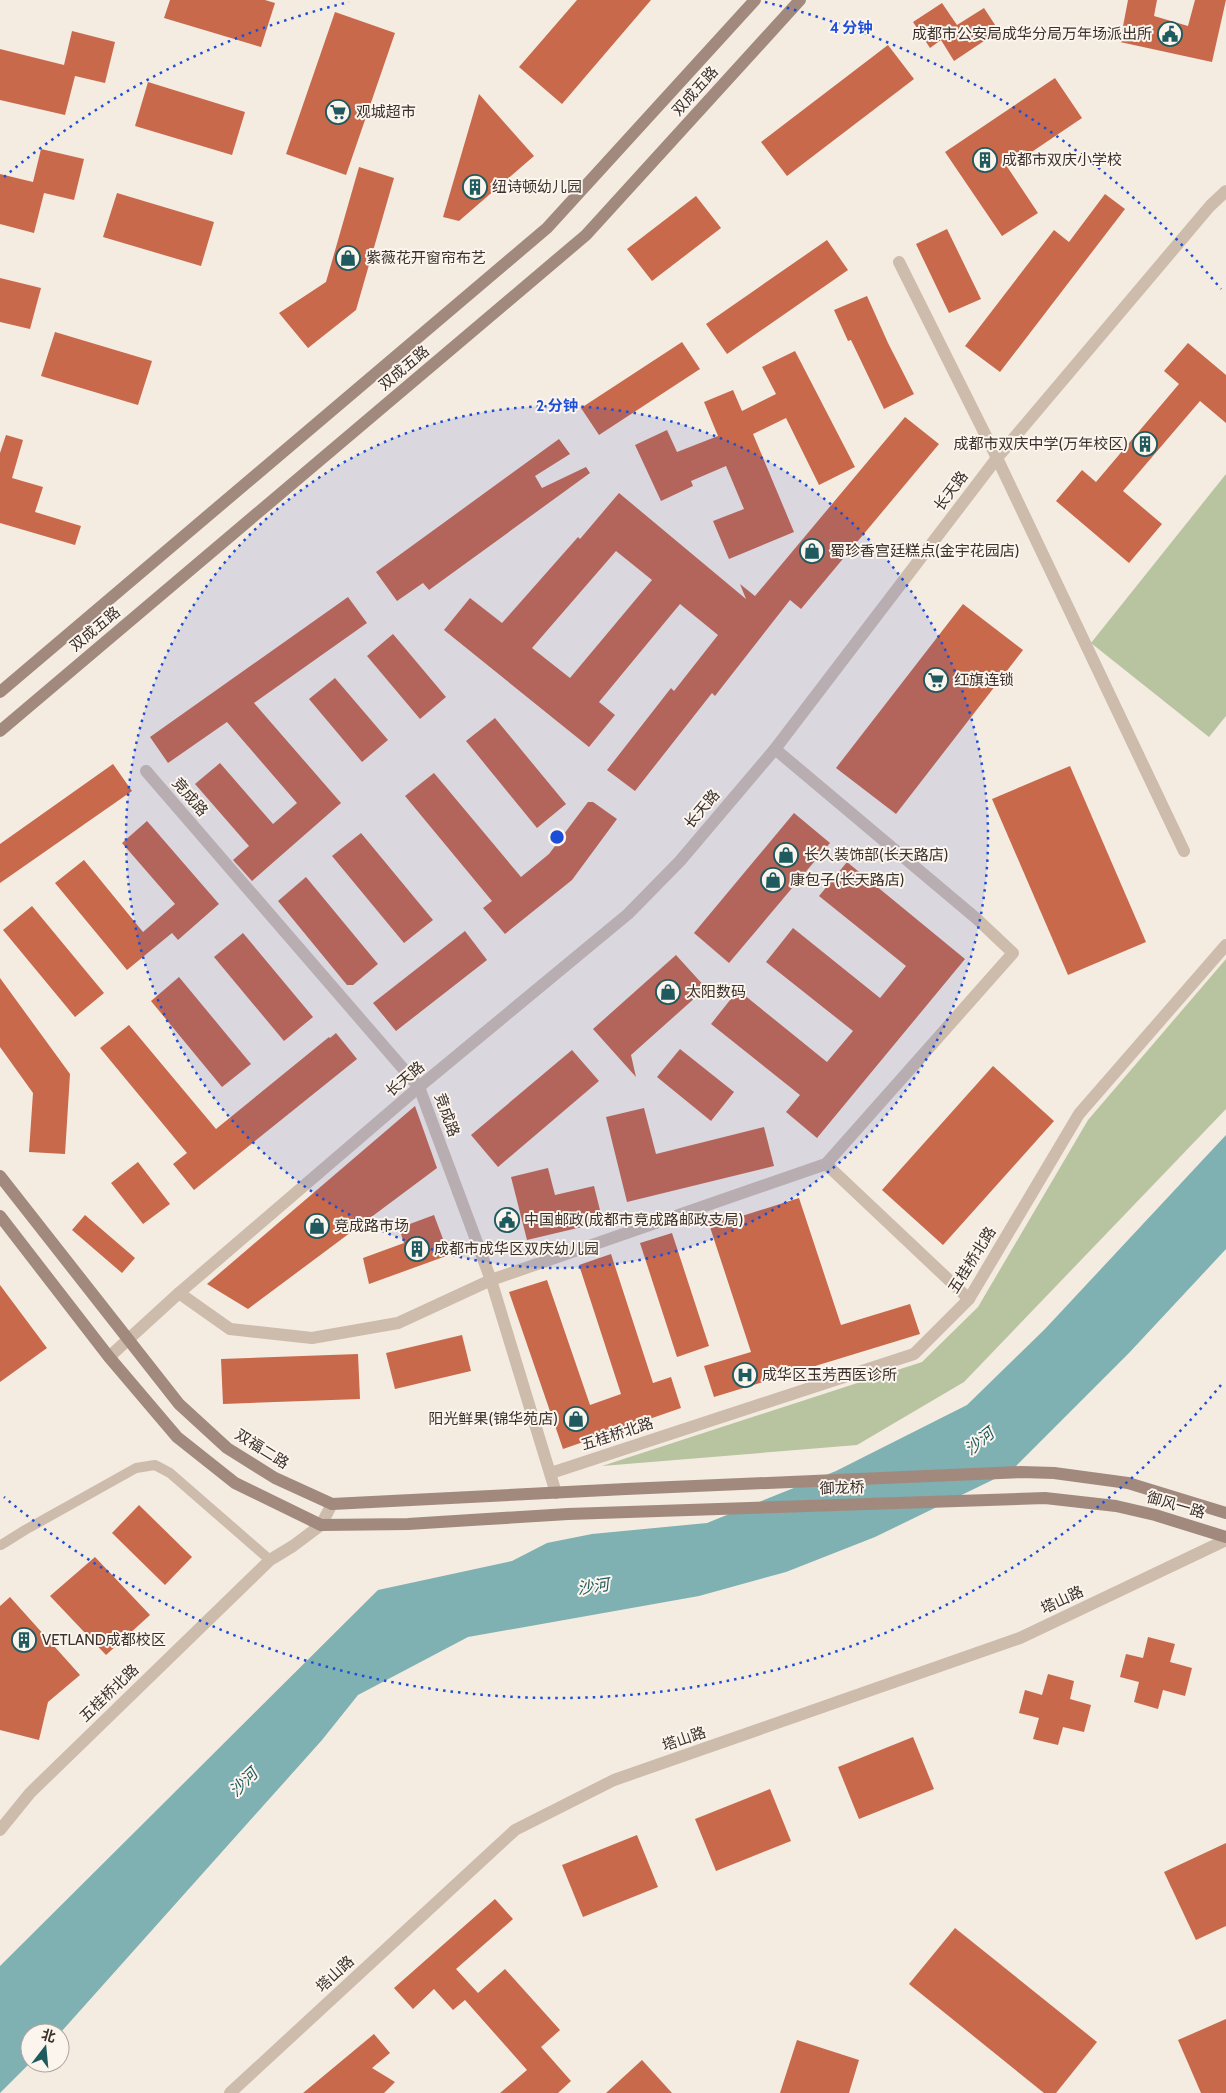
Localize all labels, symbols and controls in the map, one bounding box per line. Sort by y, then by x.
text: 4 分钟 [830,19,872,37]
public building icon: 成都市公安局成华分局万年场派出所 [1157,21,1183,47]
place label: 成都市公安局成华分局万年场派出所 [912,25,1152,43]
street label: 双成五路 [668,63,722,119]
supermarket icon: 观城超市 [325,99,351,125]
place label: 观城超市 [356,103,416,121]
building icon: 成都市双庆小学校 [972,147,998,173]
place label: 成都市双庆小学校 [1002,151,1122,169]
building icon: 纽诗顿幼儿园 [462,174,488,200]
place label: 纽诗顿幼儿园 [492,178,582,196]
shop icon: 紫薇花开窗帘布艺 [335,245,361,271]
place label: 紫薇花开窗帘布艺 [366,249,486,267]
street label: 双成五路 [375,342,433,394]
text: 2 分钟 [536,397,578,415]
building icon: 成都市双庆中学(万年校区) [1132,431,1158,457]
place label: 成都市双庆中学(万年校区) [954,435,1128,453]
street label: 长天路 [930,468,972,514]
shop icon: 蜀珍香宫廷糕点(金宇花园店) [799,538,825,564]
place label: 蜀珍香宫廷糕点(金宇花园店) [830,542,1019,560]
street label: 双成五路 [66,603,124,655]
supermarket icon: 红旗连锁 [923,667,949,693]
place label: 红旗连锁 [954,671,1014,689]
street label: 竞成路 [168,774,212,820]
street label: 长天路 [681,786,723,832]
centre of rings [548,828,566,846]
shop icon: 长久装饰部(长天路店) [773,842,799,868]
place label: 长久装饰部(长天路店) [804,846,948,864]
shop icon: 康包子(长天路店) [760,867,786,893]
place label: 康包子(长天路店) [790,871,904,889]
shop icon: 太阳数码 [655,979,681,1005]
place label: 太阳数码 [686,983,746,1001]
street label: 长天路 [382,1058,428,1100]
street label: 竞成路 [431,1091,463,1139]
public building icon: 中国邮政(成都市竞成路邮政支局) [494,1207,520,1233]
place label: 中国邮政(成都市竞成路邮政支局) [524,1211,743,1229]
shop icon: 竞成路市场 [304,1213,330,1239]
place label: 竞成路市场 [334,1217,409,1235]
street label: 五桂桥北路 [944,1223,1000,1297]
building icon: 成都市成华区双庆幼儿园 [404,1236,430,1262]
place label: 成都市成华区双庆幼儿园 [434,1240,599,1258]
hospital icon: 成华区玉芳西医诊所 [732,1362,758,1388]
place label: 成华区玉芳西医诊所 [762,1366,897,1384]
shop icon: 阳光鲜果(锦华苑店) [563,1406,589,1432]
place label: 阳光鲜果(锦华苑店) [429,1410,558,1428]
street label: 五桂桥北路 [579,1414,655,1454]
water label: 沙河 [961,1422,1000,1459]
street label: 双福二路 [232,1425,292,1473]
street label: 御龙桥 [819,1478,865,1498]
street label: 御风一路 [1145,1488,1207,1522]
water label: 沙河 [576,1574,613,1598]
street label: 塔山路 [1038,1582,1086,1618]
building icon: VETLAND成都校区 [11,1627,37,1653]
place label: VETLAND成都校区 [42,1631,166,1649]
street label: 五桂桥北路 [76,1660,142,1726]
street label: 塔山路 [660,1723,708,1755]
water label: 沙河 [225,1762,264,1800]
street label: 塔山路 [312,1952,358,1996]
north arrow [20,2023,70,2073]
text: 北 [39,2025,58,2046]

